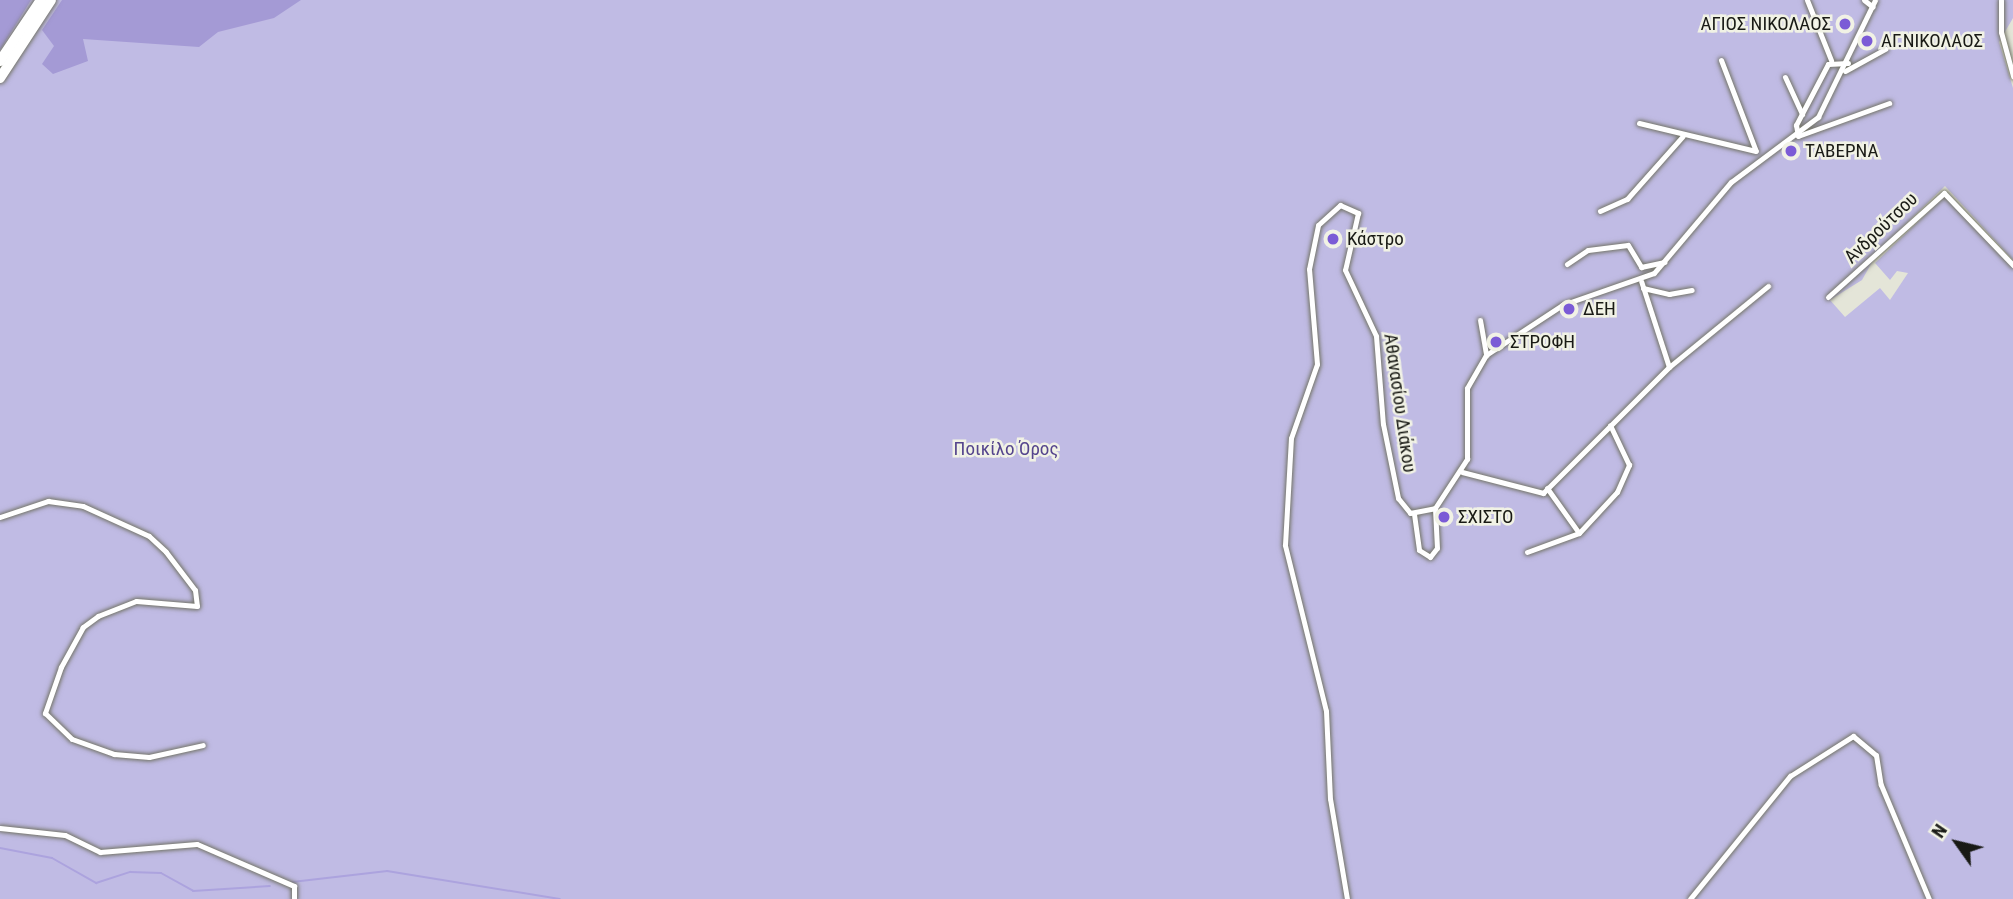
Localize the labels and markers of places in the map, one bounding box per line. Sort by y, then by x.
place label: ΑΓΙΟΣ ΝΙΚΟΛΑΟΣ [1700,13,1831,35]
marker: ΑΓΙΟΣ ΝΙΚΟΛΑΟΣ [1837,16,1853,32]
place label: ΑΓ.ΝΙΚΟΛΑΟΣ [1881,30,1983,52]
marker: ΑΓ.ΝΙΚΟΛΑΟΣ [1859,33,1875,49]
place label: ΤΑΒΕΡΝΑ [1805,140,1878,162]
marker: ΤΑΒΕΡΝΑ [1783,143,1799,159]
place label: Κάστρο [1347,228,1404,250]
marker: Κάστρο [1325,231,1341,247]
place label: ΔΕΗ [1583,298,1616,320]
marker: ΔΕΗ [1561,301,1577,317]
place label: ΣΤΡΟΦΗ [1510,331,1575,353]
marker: ΣΤΡΟΦΗ [1488,334,1504,350]
place label: ΣΧΙΣΤΟ [1458,506,1513,528]
marker: ΣΧΙΣΤΟ [1436,509,1452,525]

